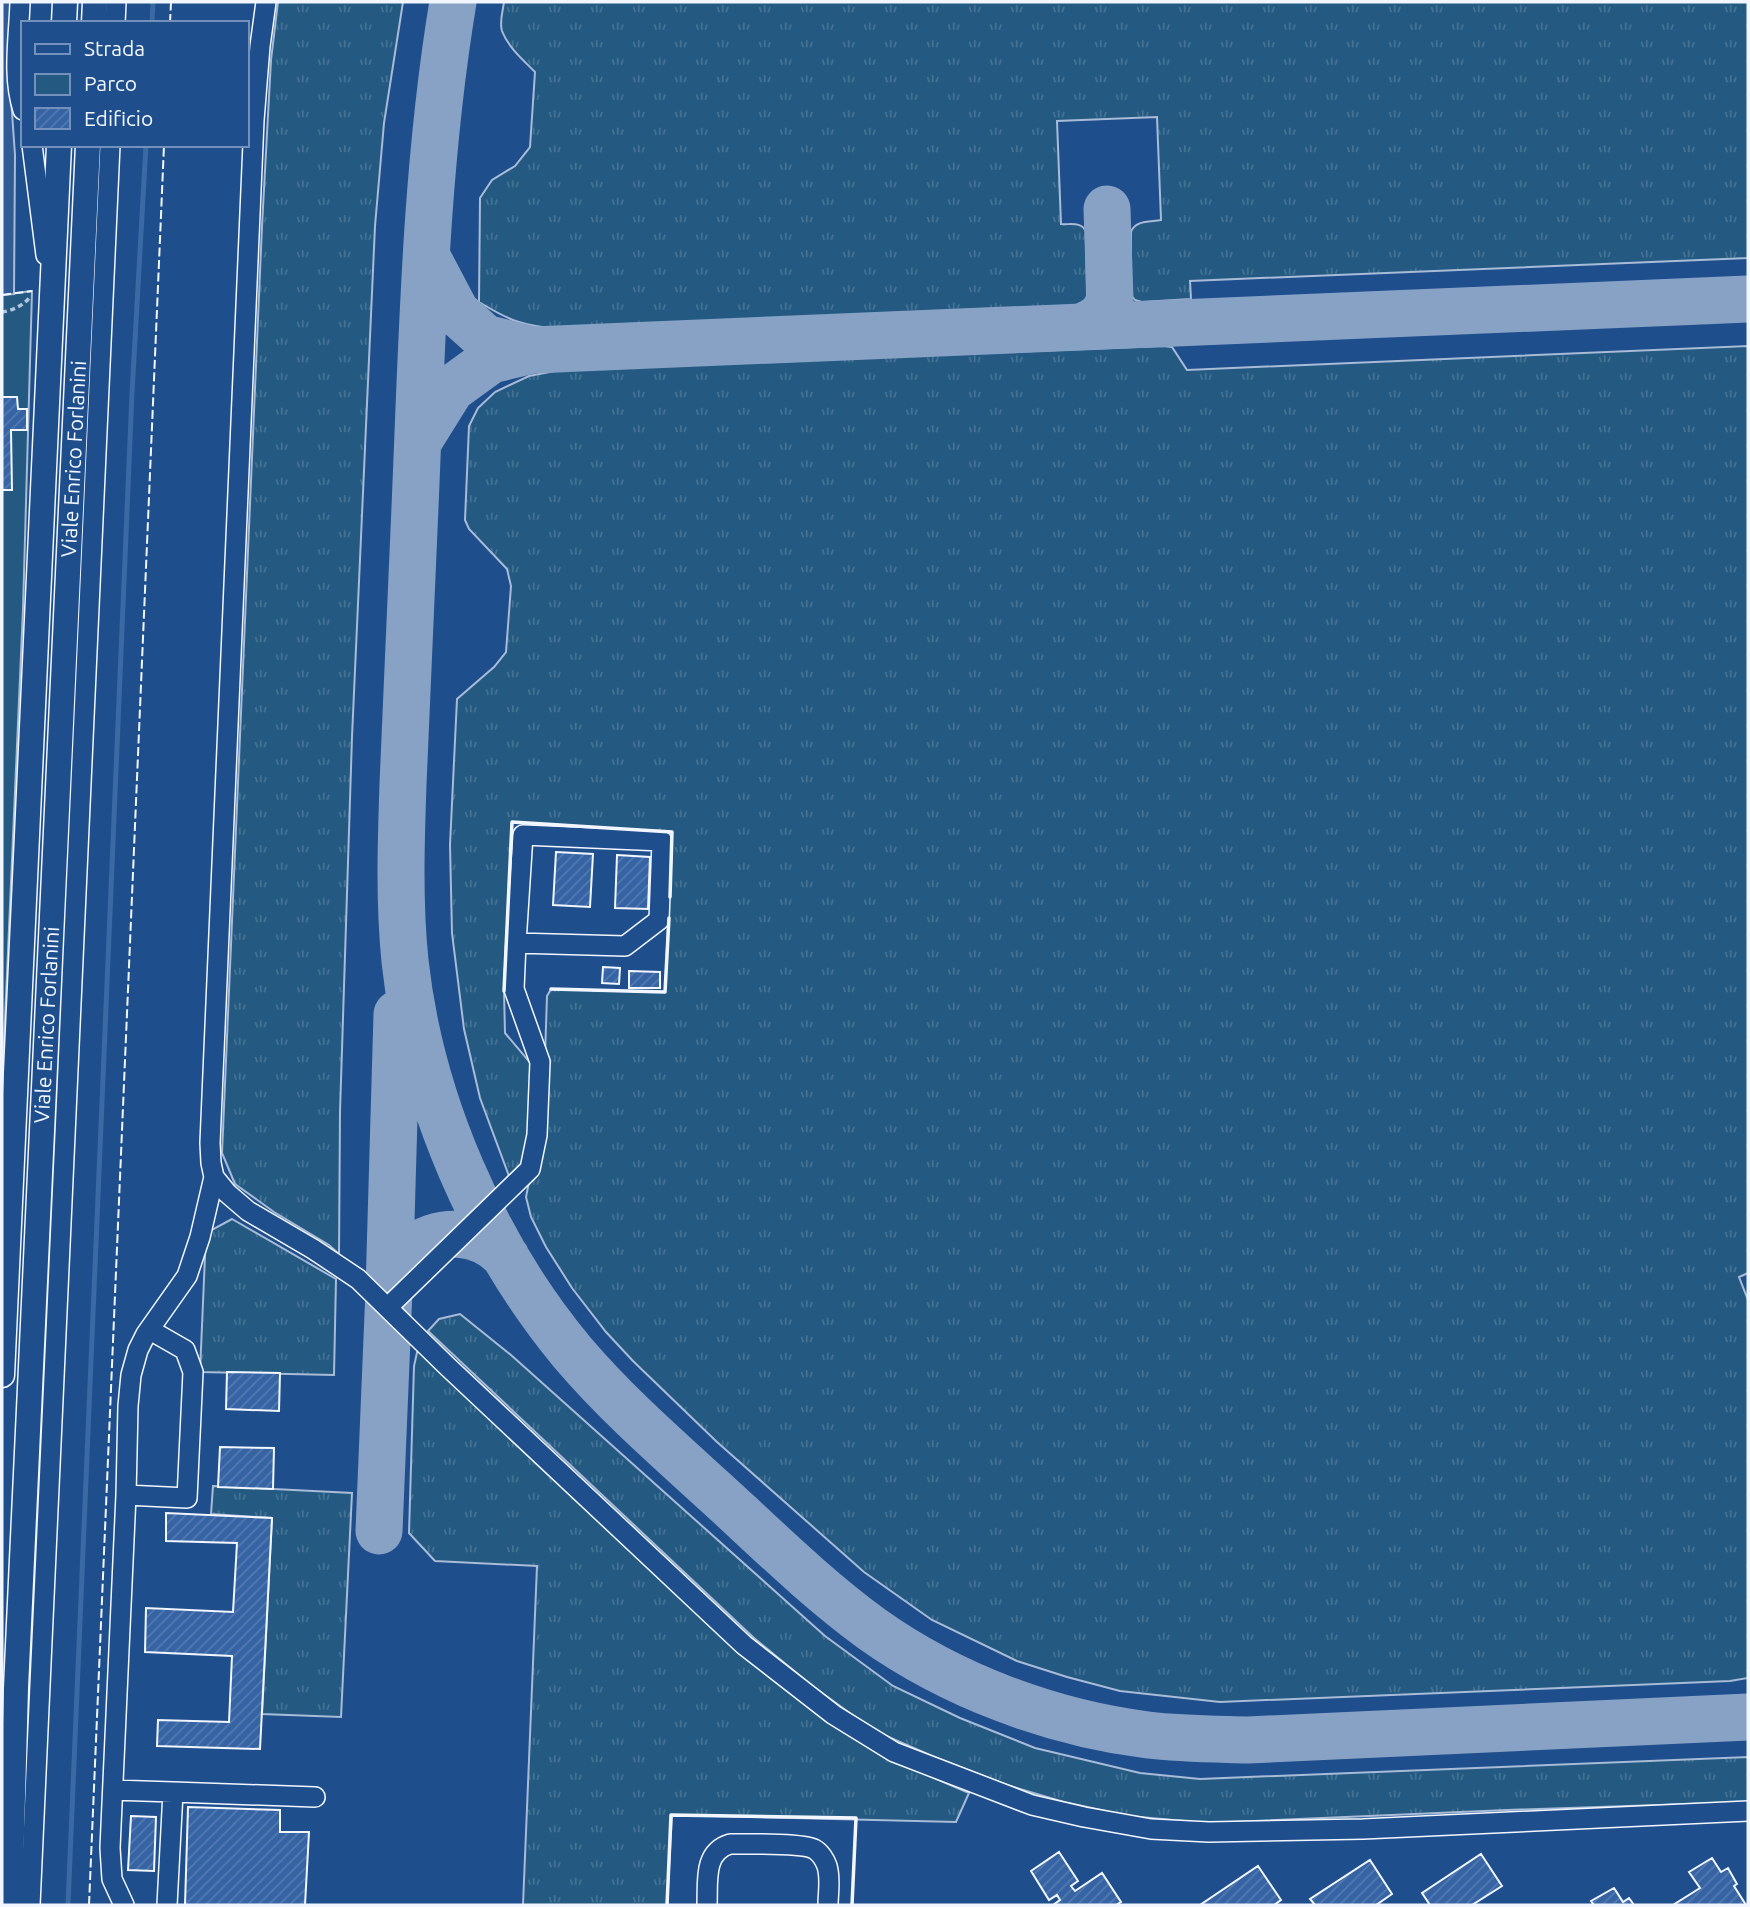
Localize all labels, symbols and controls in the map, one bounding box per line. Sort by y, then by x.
legend [21,21,248,147]
text: Strada [84,36,145,60]
text: Parco [84,71,137,95]
text: Edificio [84,106,153,130]
street label: Viale Enrico Forlanini [56,360,90,558]
street label: Viale Enrico Forlanini [29,926,63,1124]

